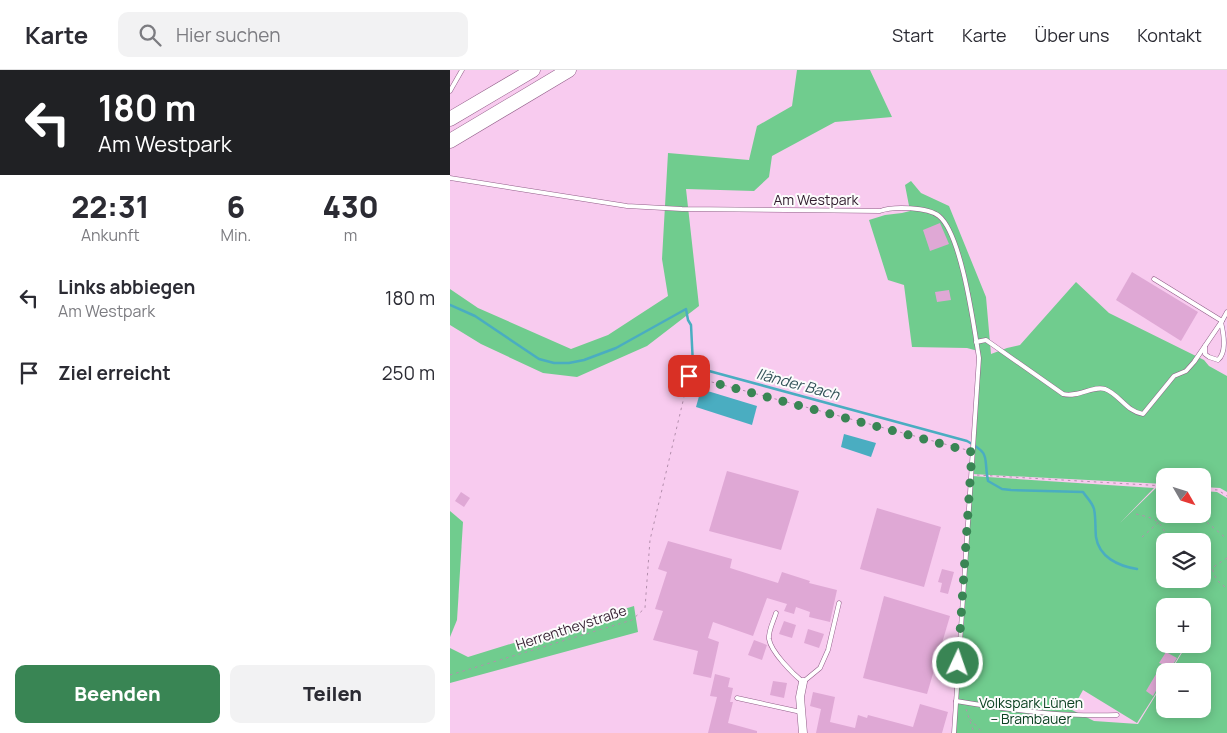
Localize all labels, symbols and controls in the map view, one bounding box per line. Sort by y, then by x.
search box [118,12,468,57]
text: Karte [25,18,88,51]
icon: search [136,21,164,49]
text: Hier suchen [176,22,280,48]
text: Start [892,23,934,47]
text: Karte [962,23,1007,47]
text: Über uns [1035,23,1109,47]
text: Kontakt [1137,23,1202,47]
text: 180 m [98,84,196,132]
icon: left [15,90,80,155]
text: Am Westpark [98,129,232,159]
text: 22:31 [71,186,149,227]
text: 6 [227,186,245,227]
text: 430 [322,186,379,227]
street label: Am Westpark [774,190,860,209]
text: Ankunft [81,224,140,246]
text: Min. [221,224,251,246]
text: m [344,224,357,246]
text: Links abbiegen [58,274,195,300]
icon: left [15,284,43,312]
text: 180 m [385,285,435,311]
text: Am Westpark [58,300,155,322]
pin [668,355,710,397]
icon: arrive [15,359,43,387]
text: Ziel erreicht [58,360,171,386]
text: 250 m [382,360,435,386]
icon: arrive [675,362,703,390]
water label: Iländer Bach [754,363,843,405]
north arrow [1156,468,1211,522]
map controls [1156,468,1211,718]
button: layers [1156,533,1211,588]
button: + [1156,598,1211,653]
street label: Herrentheystraße [513,600,629,654]
position arrow [931,636,983,688]
button: − [1156,663,1211,718]
button: Beenden [15,665,220,723]
button: Teilen [230,665,435,723]
park label: Volkspark Lünen – Brambauer [979,693,1083,728]

